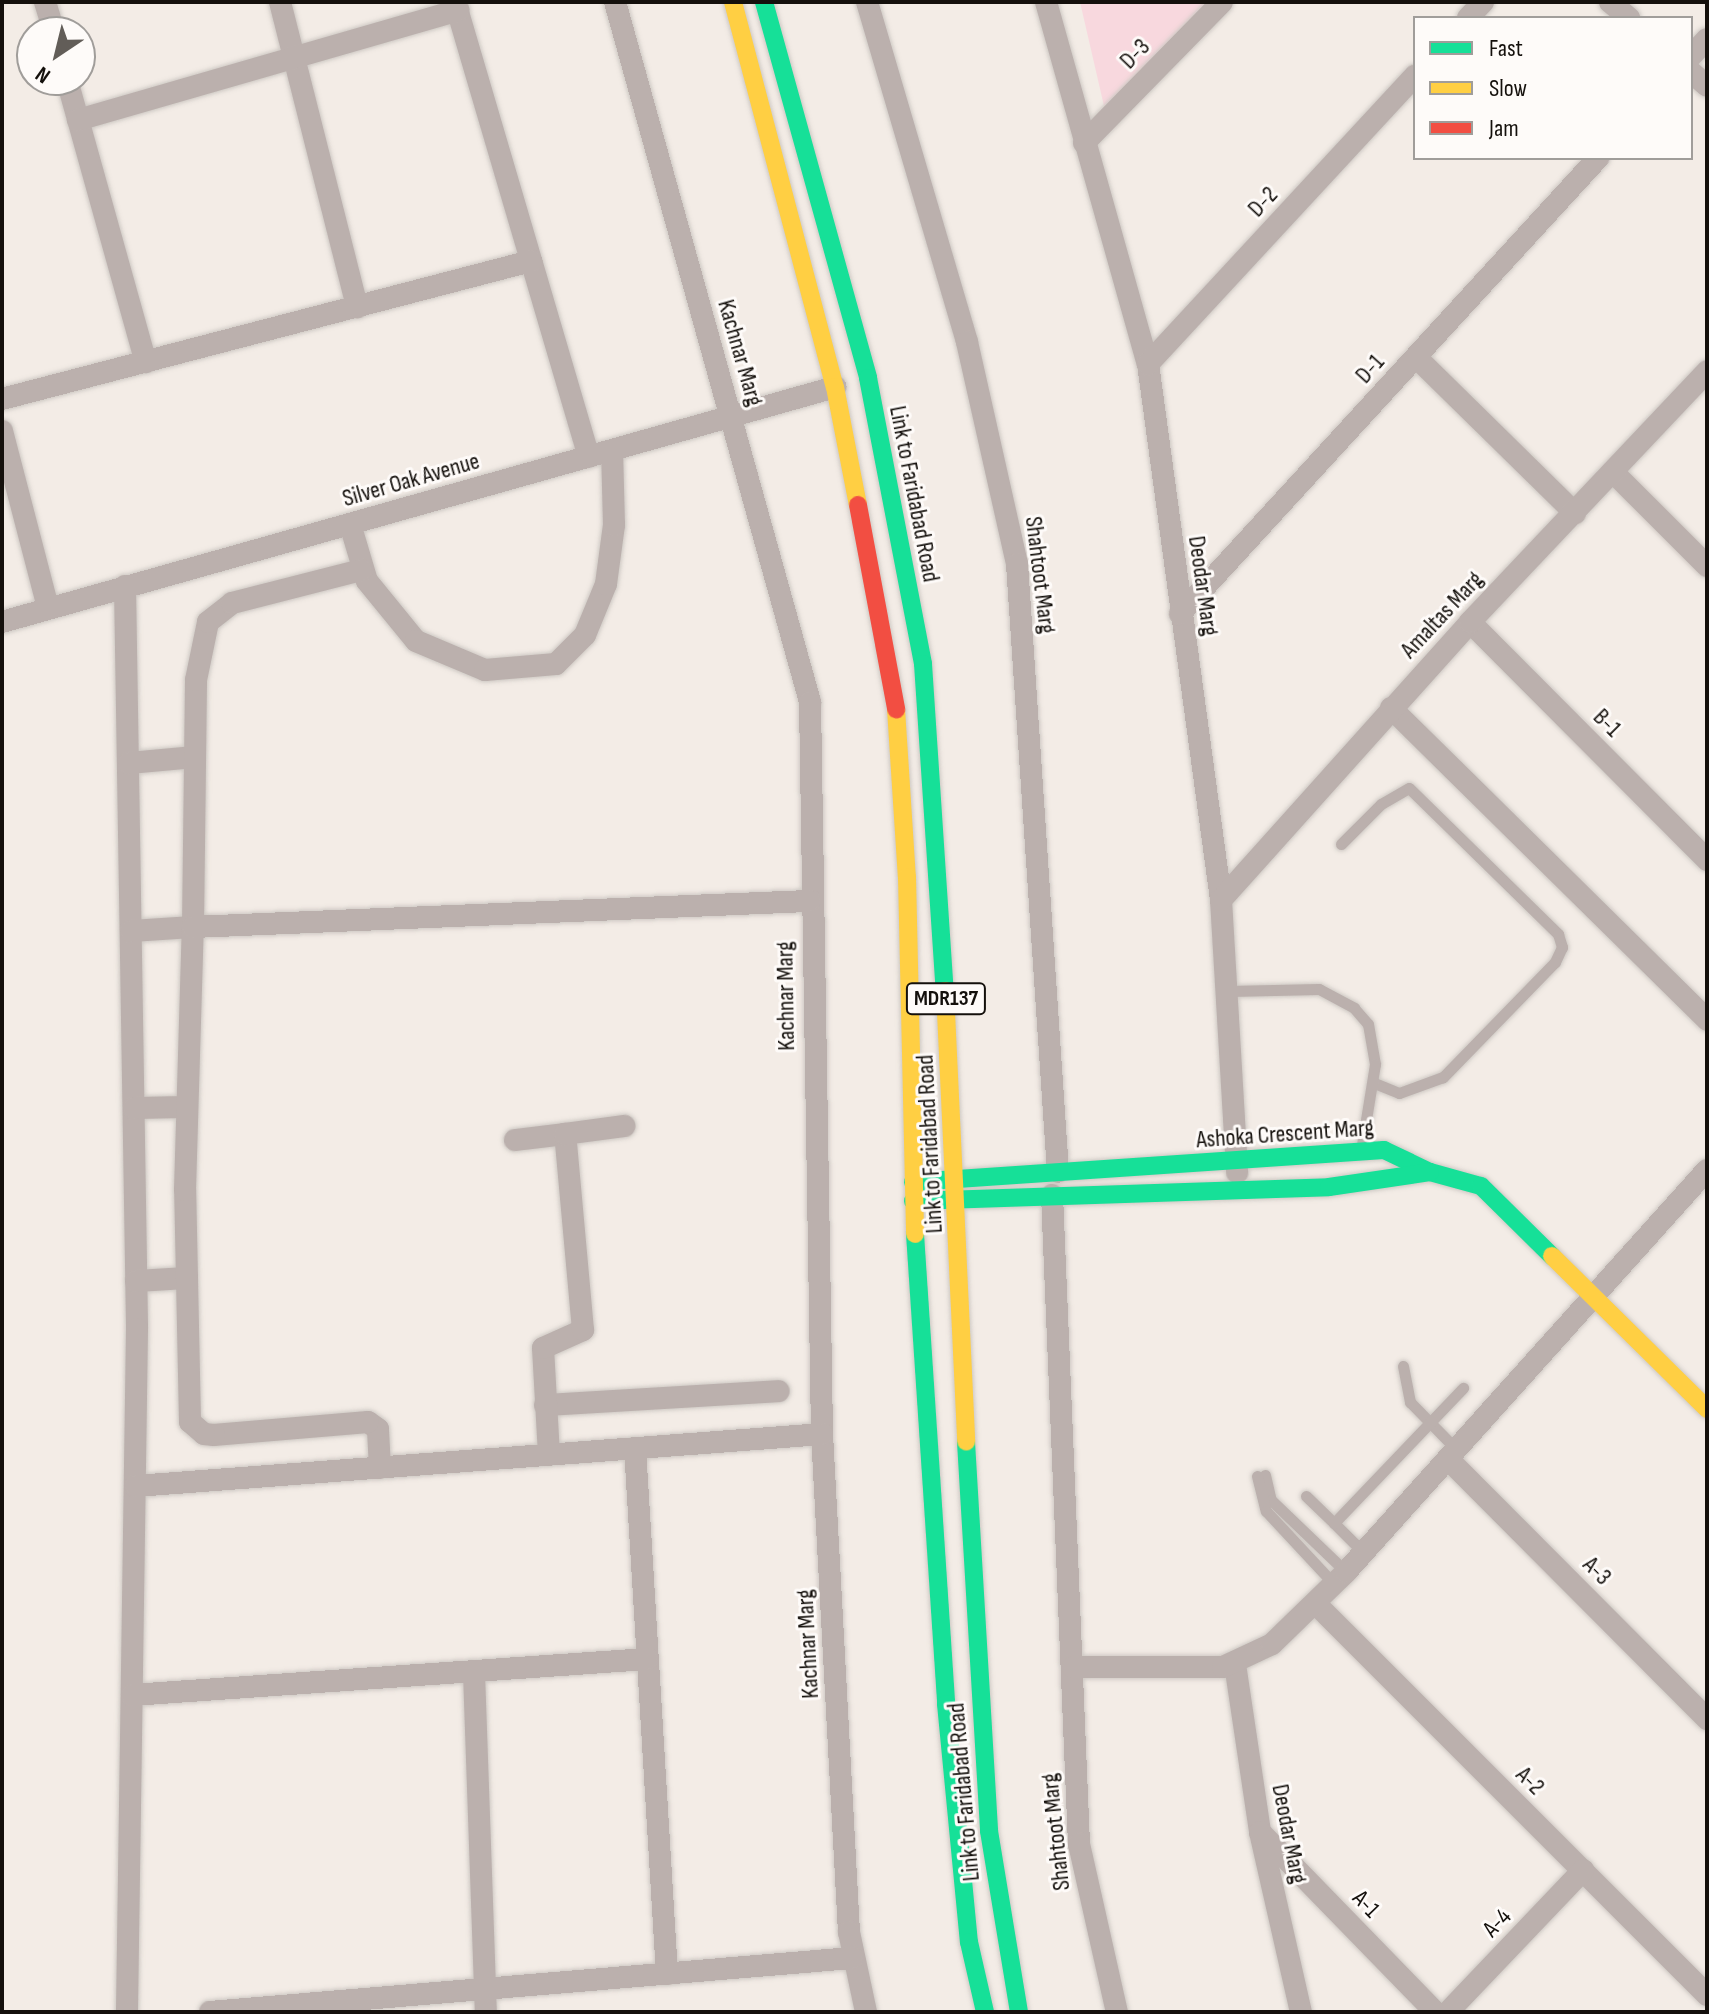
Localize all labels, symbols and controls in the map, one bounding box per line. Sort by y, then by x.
north arrow [16,16,96,96]
legend [1413,16,1693,160]
street label: D-3 [1114,33,1156,75]
text: Fast [1489,34,1523,63]
text: N [31,60,56,89]
text: Slow [1489,74,1527,103]
text: Jam [1489,114,1519,143]
street label: D-2 [1242,181,1284,223]
street label: Kachnar Marg [711,296,769,410]
street label: D-1 [1350,349,1390,389]
street label: Link to Faridabad Road [883,403,945,585]
street label: Silver Oak Avenue [339,447,483,513]
street label: Shahtoot Marg [1019,515,1061,635]
street label: Deodar Marg [1182,534,1224,638]
street label: Amaltas Marg [1395,566,1489,664]
street label: B-1 [1587,703,1627,743]
street label: Kachnar Marg [771,941,801,1051]
road number: MDR137 [904,981,988,1017]
street label: Link to Faridabad Road [911,1054,949,1234]
street label: Ashoka Crescent Marg [1195,1113,1375,1155]
street label: A-3 [1577,1551,1617,1591]
street label: Kachnar Marg [791,1589,825,1699]
street label: Link to Faridabad Road [942,1702,986,1882]
street label: A-2 [1510,1761,1550,1801]
street label: Shahtoot Marg [1036,1772,1076,1892]
street label: Deodar Marg [1265,1782,1313,1886]
street label: A-1 [1346,1884,1386,1924]
street label: A-4 [1477,1903,1517,1943]

